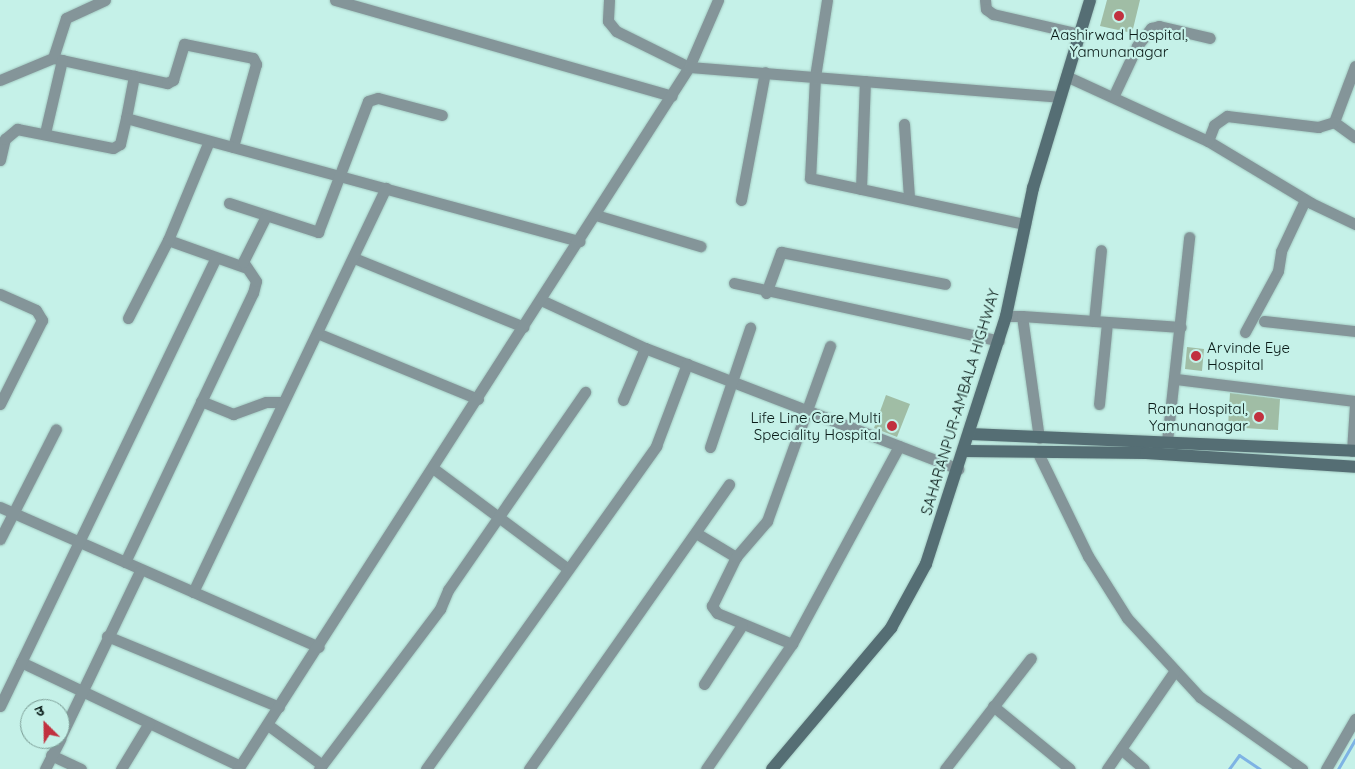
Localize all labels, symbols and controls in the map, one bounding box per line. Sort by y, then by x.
marker: Aashirwad Hospital, Yamunanagar [1112,9,1126,23]
place label: Aashirwad Hospital, Yamunanagar [1050,25,1188,60]
street label: SAHARANPUR-AMBALA HIGHWAY [917,287,1003,517]
place label: Arvinde Eye Hospital [1207,338,1290,373]
marker: Arvinde Eye Hospital [1189,349,1203,363]
place label: Rana Hospital, Yamunanagar [1147,399,1248,434]
place label: Life Line Care Multi Speciality Hospital [750,408,881,443]
marker: Rana Hospital, Yamunanagar [1252,410,1266,424]
marker: Life Line Care Multi Speciality Hospital [885,419,899,433]
north arrow [20,699,70,749]
text: उ [32,701,47,721]

